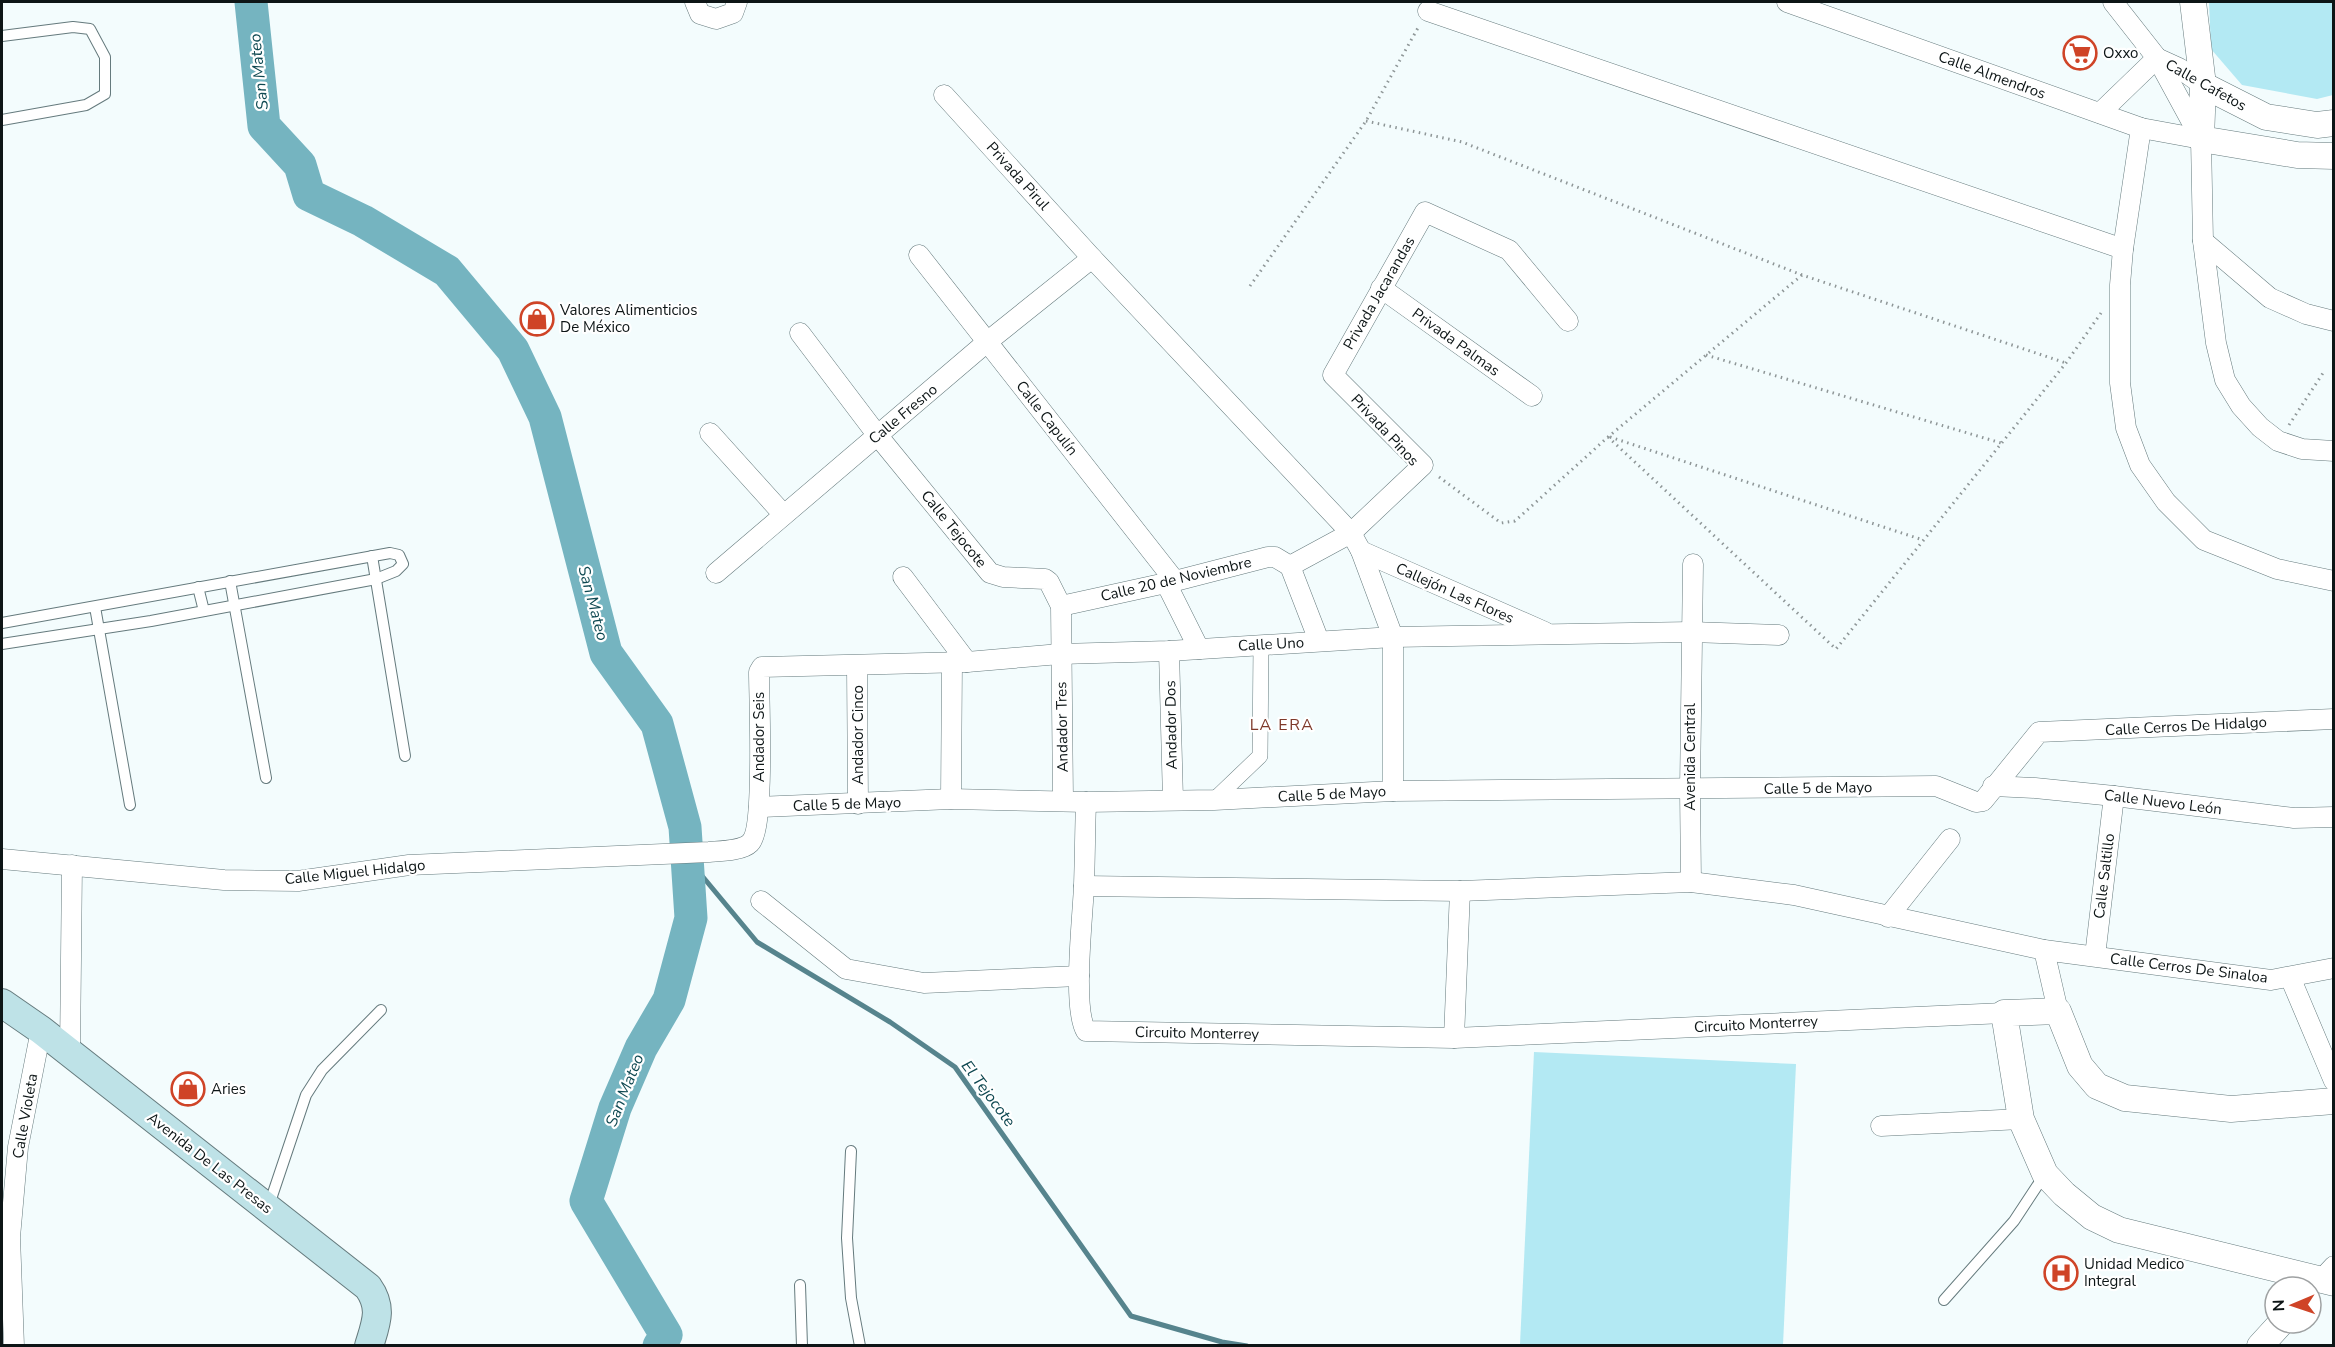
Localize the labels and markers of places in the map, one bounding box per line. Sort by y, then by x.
supermarket icon: Oxxo [2062,35,2098,71]
place label: Oxxo [2103,43,2138,63]
place label: Valores Alimenticios De México [559,300,697,337]
shop icon: Valores Alimenticios De México [519,301,555,337]
shop icon: Aries [170,1071,206,1107]
place label: Aries [211,1079,246,1099]
place label: Unidad Medico Integral [2084,1254,2184,1291]
hospital icon: Unidad Medico Integral [2043,1255,2079,1291]

